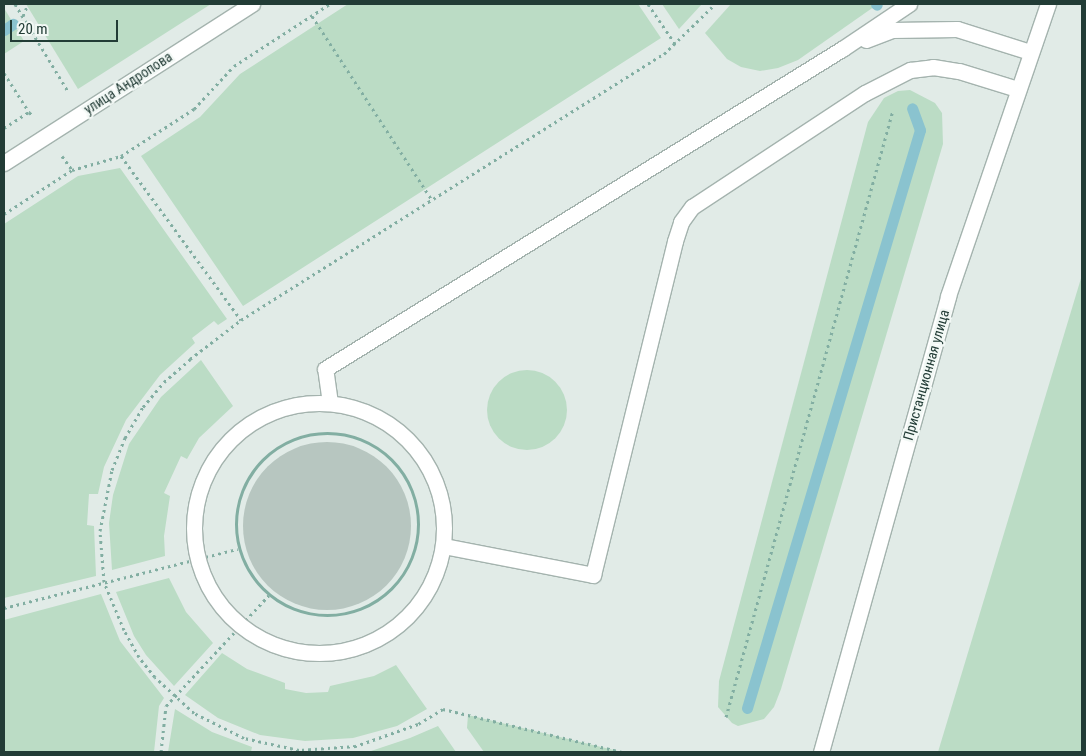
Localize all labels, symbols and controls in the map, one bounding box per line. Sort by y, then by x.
scale bar [12,10,120,42]
text: 20 m [18,20,48,38]
street label: улица Андропова [81,48,175,118]
street label: Пристанционная улица [899,308,953,442]

